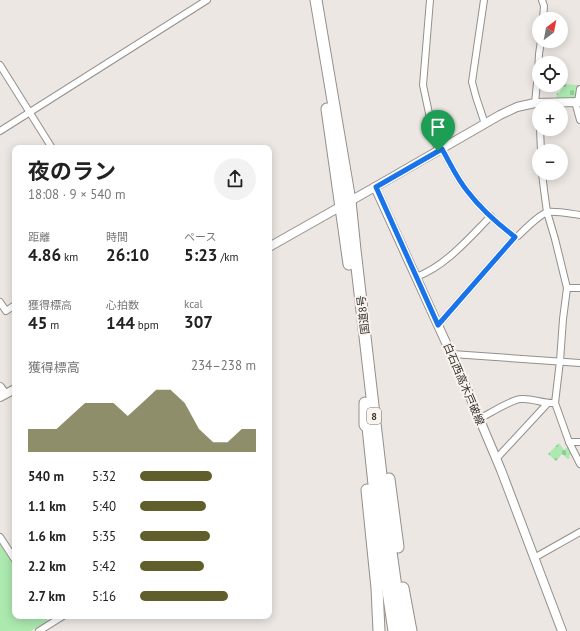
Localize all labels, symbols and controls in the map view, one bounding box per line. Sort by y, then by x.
north arrow [532,12,568,48]
map controls [532,12,568,180]
button: locate [532,56,568,92]
button: + [532,100,568,136]
pin [421,110,455,151]
icon: arrive [427,116,449,138]
button: − [532,144,568,180]
text: 夜のラン [28,157,116,185]
button: share [214,158,256,200]
text: 18:08 · 9 × 540 m [28,186,125,203]
text: 距離 [28,230,50,244]
text: 時間 [106,230,128,244]
text: ペース [184,230,216,244]
text: 4.86 [28,244,61,266]
text: 26:10 [106,244,149,266]
text: 5:23 [184,244,218,266]
text: km [61,250,78,264]
text: /km [218,250,239,264]
street label: 国道8号 [354,295,372,335]
text: kcal [184,297,203,311]
text: 獲得標高 [28,298,72,312]
text: 心拍数 [106,298,139,312]
text: 307 [184,311,213,333]
text: 45 [28,312,47,334]
text: 144 [106,312,135,334]
text: m [47,318,59,332]
text: bpm [135,318,159,332]
street label: 白石西高木戸破線 [440,341,488,427]
text: 234–238 m [191,357,256,374]
text: 獲得標高 [28,359,80,376]
road number: 8 [367,408,381,424]
text: 540 m [28,468,64,485]
text: 5:32 [92,468,116,485]
text: 1.1 km [28,498,66,515]
text: 5:40 [92,498,116,515]
text: 1.6 km [28,528,66,545]
text: 5:35 [92,528,116,545]
text: 2.2 km [28,558,66,575]
text: 5:42 [92,558,116,575]
text: 2.7 km [28,588,65,605]
text: 5:16 [92,588,116,605]

